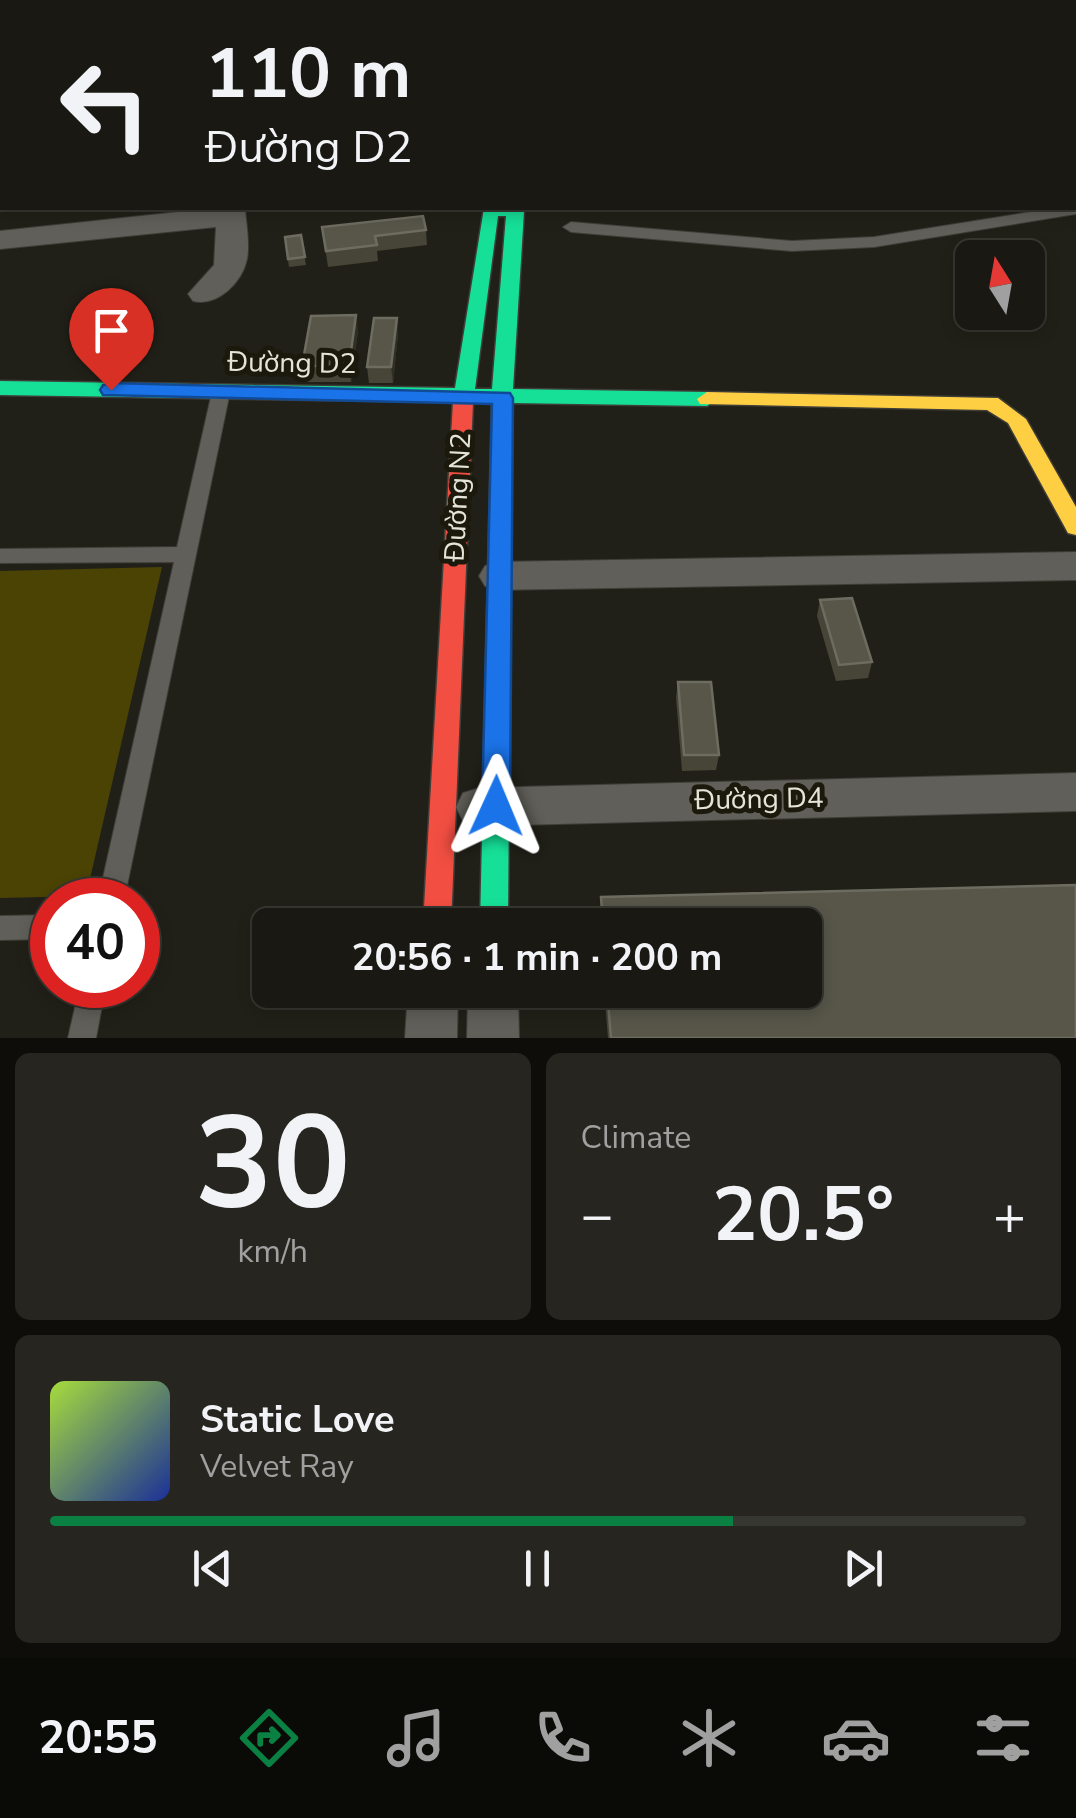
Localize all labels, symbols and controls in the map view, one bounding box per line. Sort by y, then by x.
text: 110 m [205,26,411,122]
icon: left [40,40,170,170]
text: Đường D2 [205,117,413,178]
north arrow [955,240,1045,330]
map controls [955,240,1045,330]
pin [69,288,154,391]
icon: arrive [84,303,139,358]
street label: Đường D2 [226,343,357,383]
street label: Đường N2 [436,432,480,563]
position arrow [444,754,548,858]
street label: Đường D4 [693,779,824,819]
speed limit sign: 40 [30,878,160,1008]
text: 20:56 · 1 min · 200 m [352,932,722,983]
text: 30 [195,1076,351,1253]
text: Climate [581,1116,691,1159]
text: 20.5° [712,1164,894,1266]
text: − [581,1178,614,1253]
text: + [993,1178,1026,1253]
text: km/h [237,1230,308,1273]
text: Static Love [200,1394,395,1445]
text: Velvet Ray [200,1445,354,1488]
icon: previous [185,1541,240,1596]
icon: pause [510,1541,565,1596]
icon: next [836,1541,891,1596]
icon: directions [234,1703,304,1773]
icon: music [381,1703,451,1773]
icon: phone [528,1703,598,1773]
icon: climate [674,1703,744,1773]
icon: car [821,1703,891,1773]
icon: filters [968,1703,1038,1773]
text: 20:55 [38,1708,158,1769]

